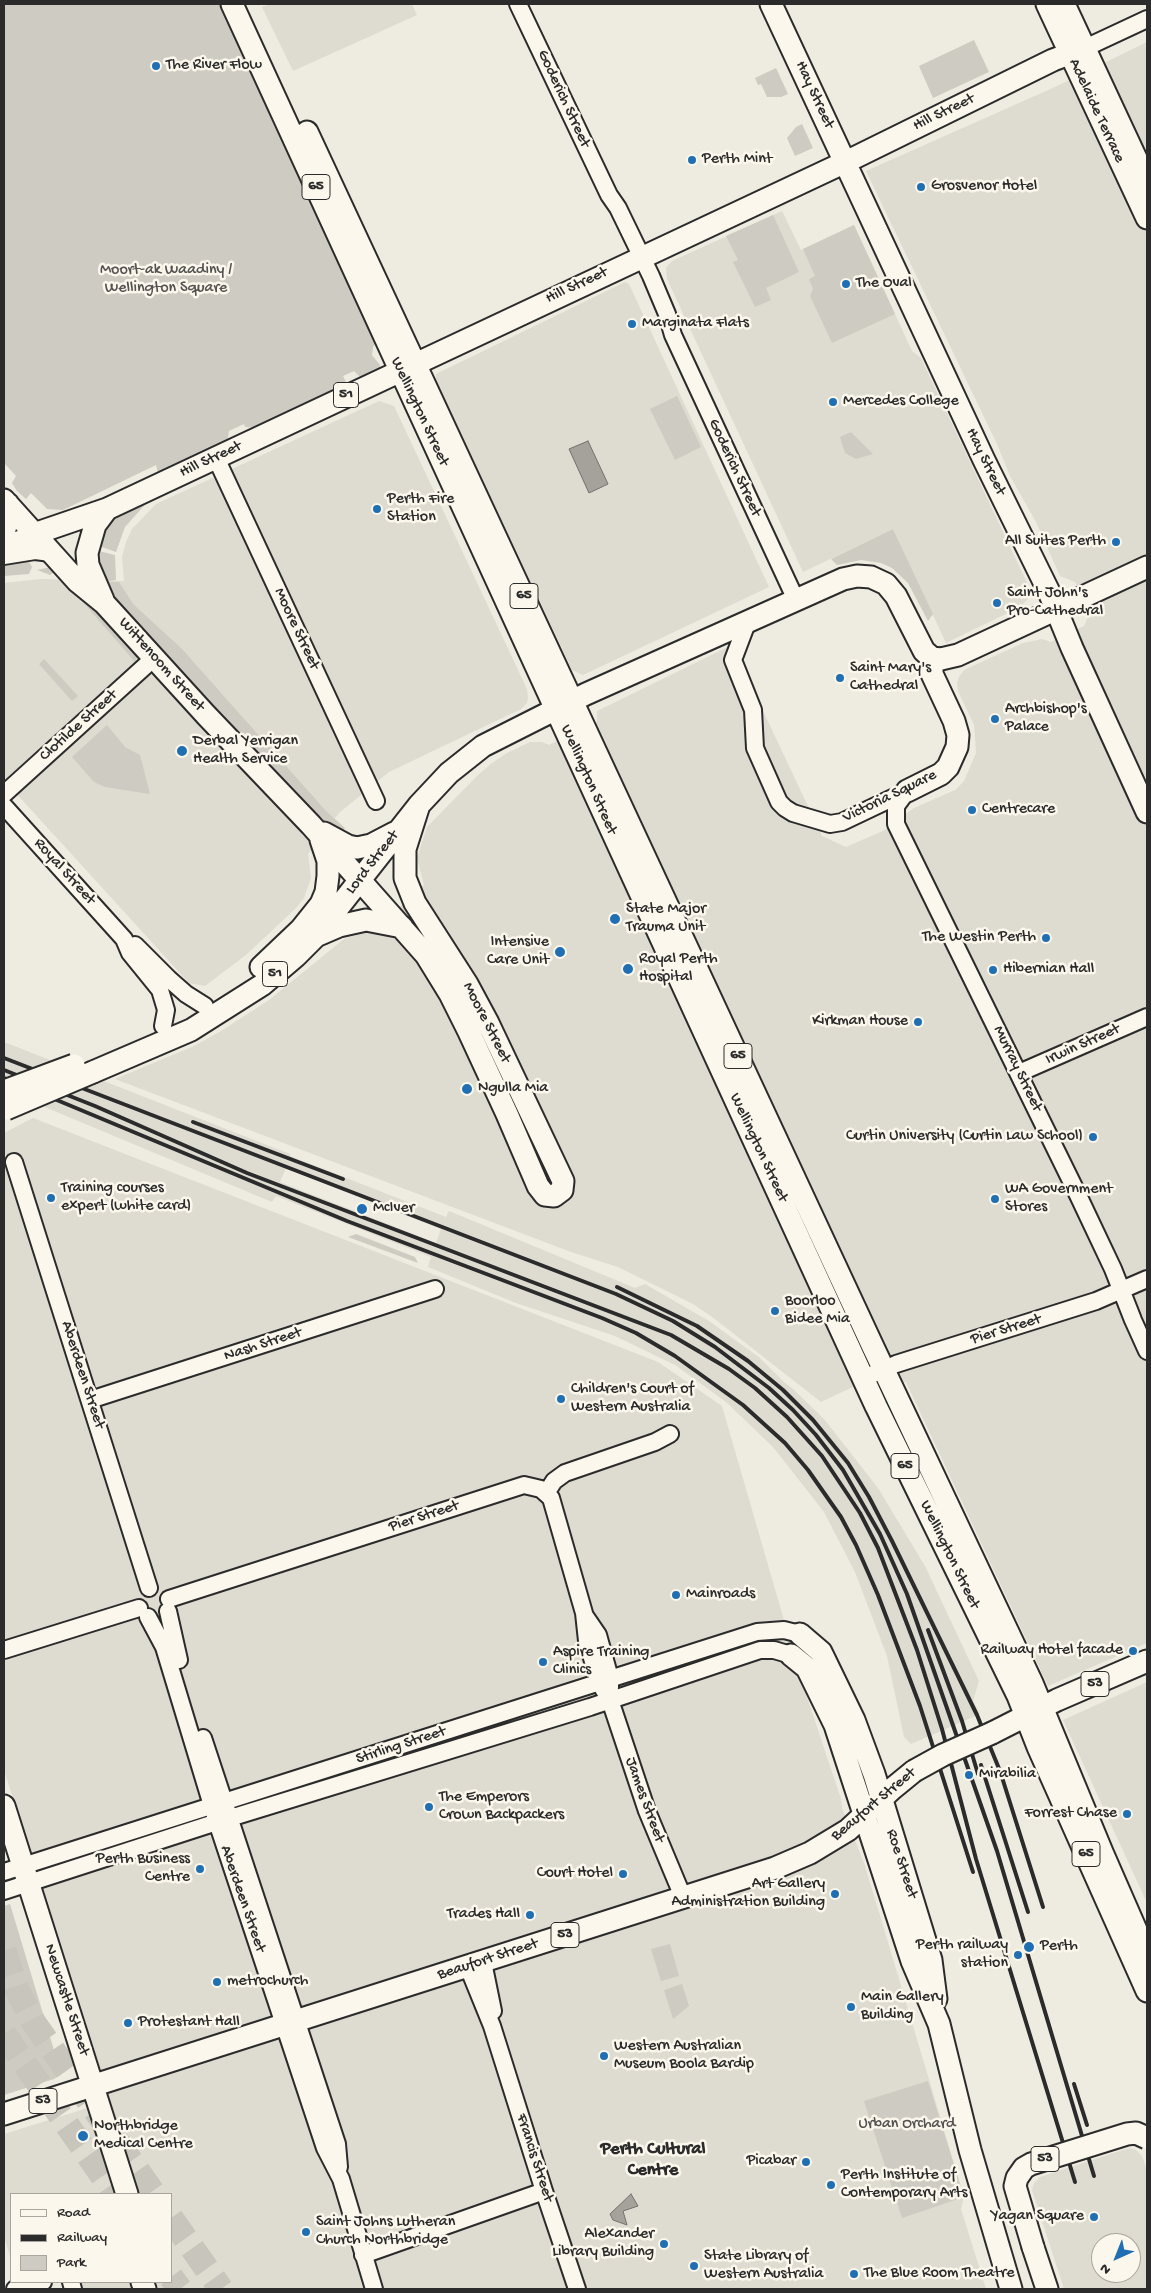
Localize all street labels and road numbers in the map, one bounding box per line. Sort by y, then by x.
street label: Goderich Street [532,47,594,151]
street label: Adelaide Terrace [1063,56,1129,166]
street label: Hay Street [790,58,838,132]
street label: Hill Street [910,90,978,136]
road number: 65 [302,174,330,200]
street label: Hill Street [543,263,611,309]
street label: Wellington Street [385,354,453,470]
road number: 51 [334,382,358,408]
street label: Goderich Street [703,416,765,520]
street label: Hay Street [961,425,1009,499]
street label: Hill Street [177,437,245,483]
road number: 65 [510,584,538,608]
street label: Moore Street [269,585,323,673]
street label: Wittenoom Street [114,614,208,716]
street label: Clotilde Street [36,686,122,766]
street label: Wellington Street [555,722,621,838]
street label: Victoria Square [840,766,940,828]
street label: Lord Street [342,827,404,899]
street label: Royal Street [29,835,99,909]
road number: 51 [262,962,288,986]
street label: Moore Street [457,979,515,1067]
street label: Irwin Street [1043,1020,1123,1070]
street label: Murray Street [988,1023,1046,1115]
road number: 65 [724,1044,752,1068]
street label: Wellington Street [724,1090,792,1206]
street label: Pier Street [968,1310,1044,1350]
street label: Aberdeen Street [56,1319,108,1431]
street label: Nash Street [222,1323,304,1367]
road number: 65 [891,1454,919,1478]
street label: Pier Street [386,1497,462,1537]
street label: Wellington Street [915,1498,983,1612]
road number: 53 [1081,1672,1109,1696]
street label: Stirling Street [354,1722,448,1770]
street label: James Street [620,1755,668,1845]
street label: Beaufort Street [828,1764,920,1846]
street label: Roe Street [881,1827,921,1901]
road number: 65 [1072,1842,1100,1866]
street label: Aberdeen Street [215,1843,269,1955]
road number: 53 [551,1922,579,1948]
street label: Beaufort Street [435,1935,541,1985]
street label: Newcastle Street [39,1942,93,2058]
road number: 53 [29,2088,57,2114]
street label: Francis Street [511,2111,557,2205]
road number: 53 [1031,2146,1059,2172]

